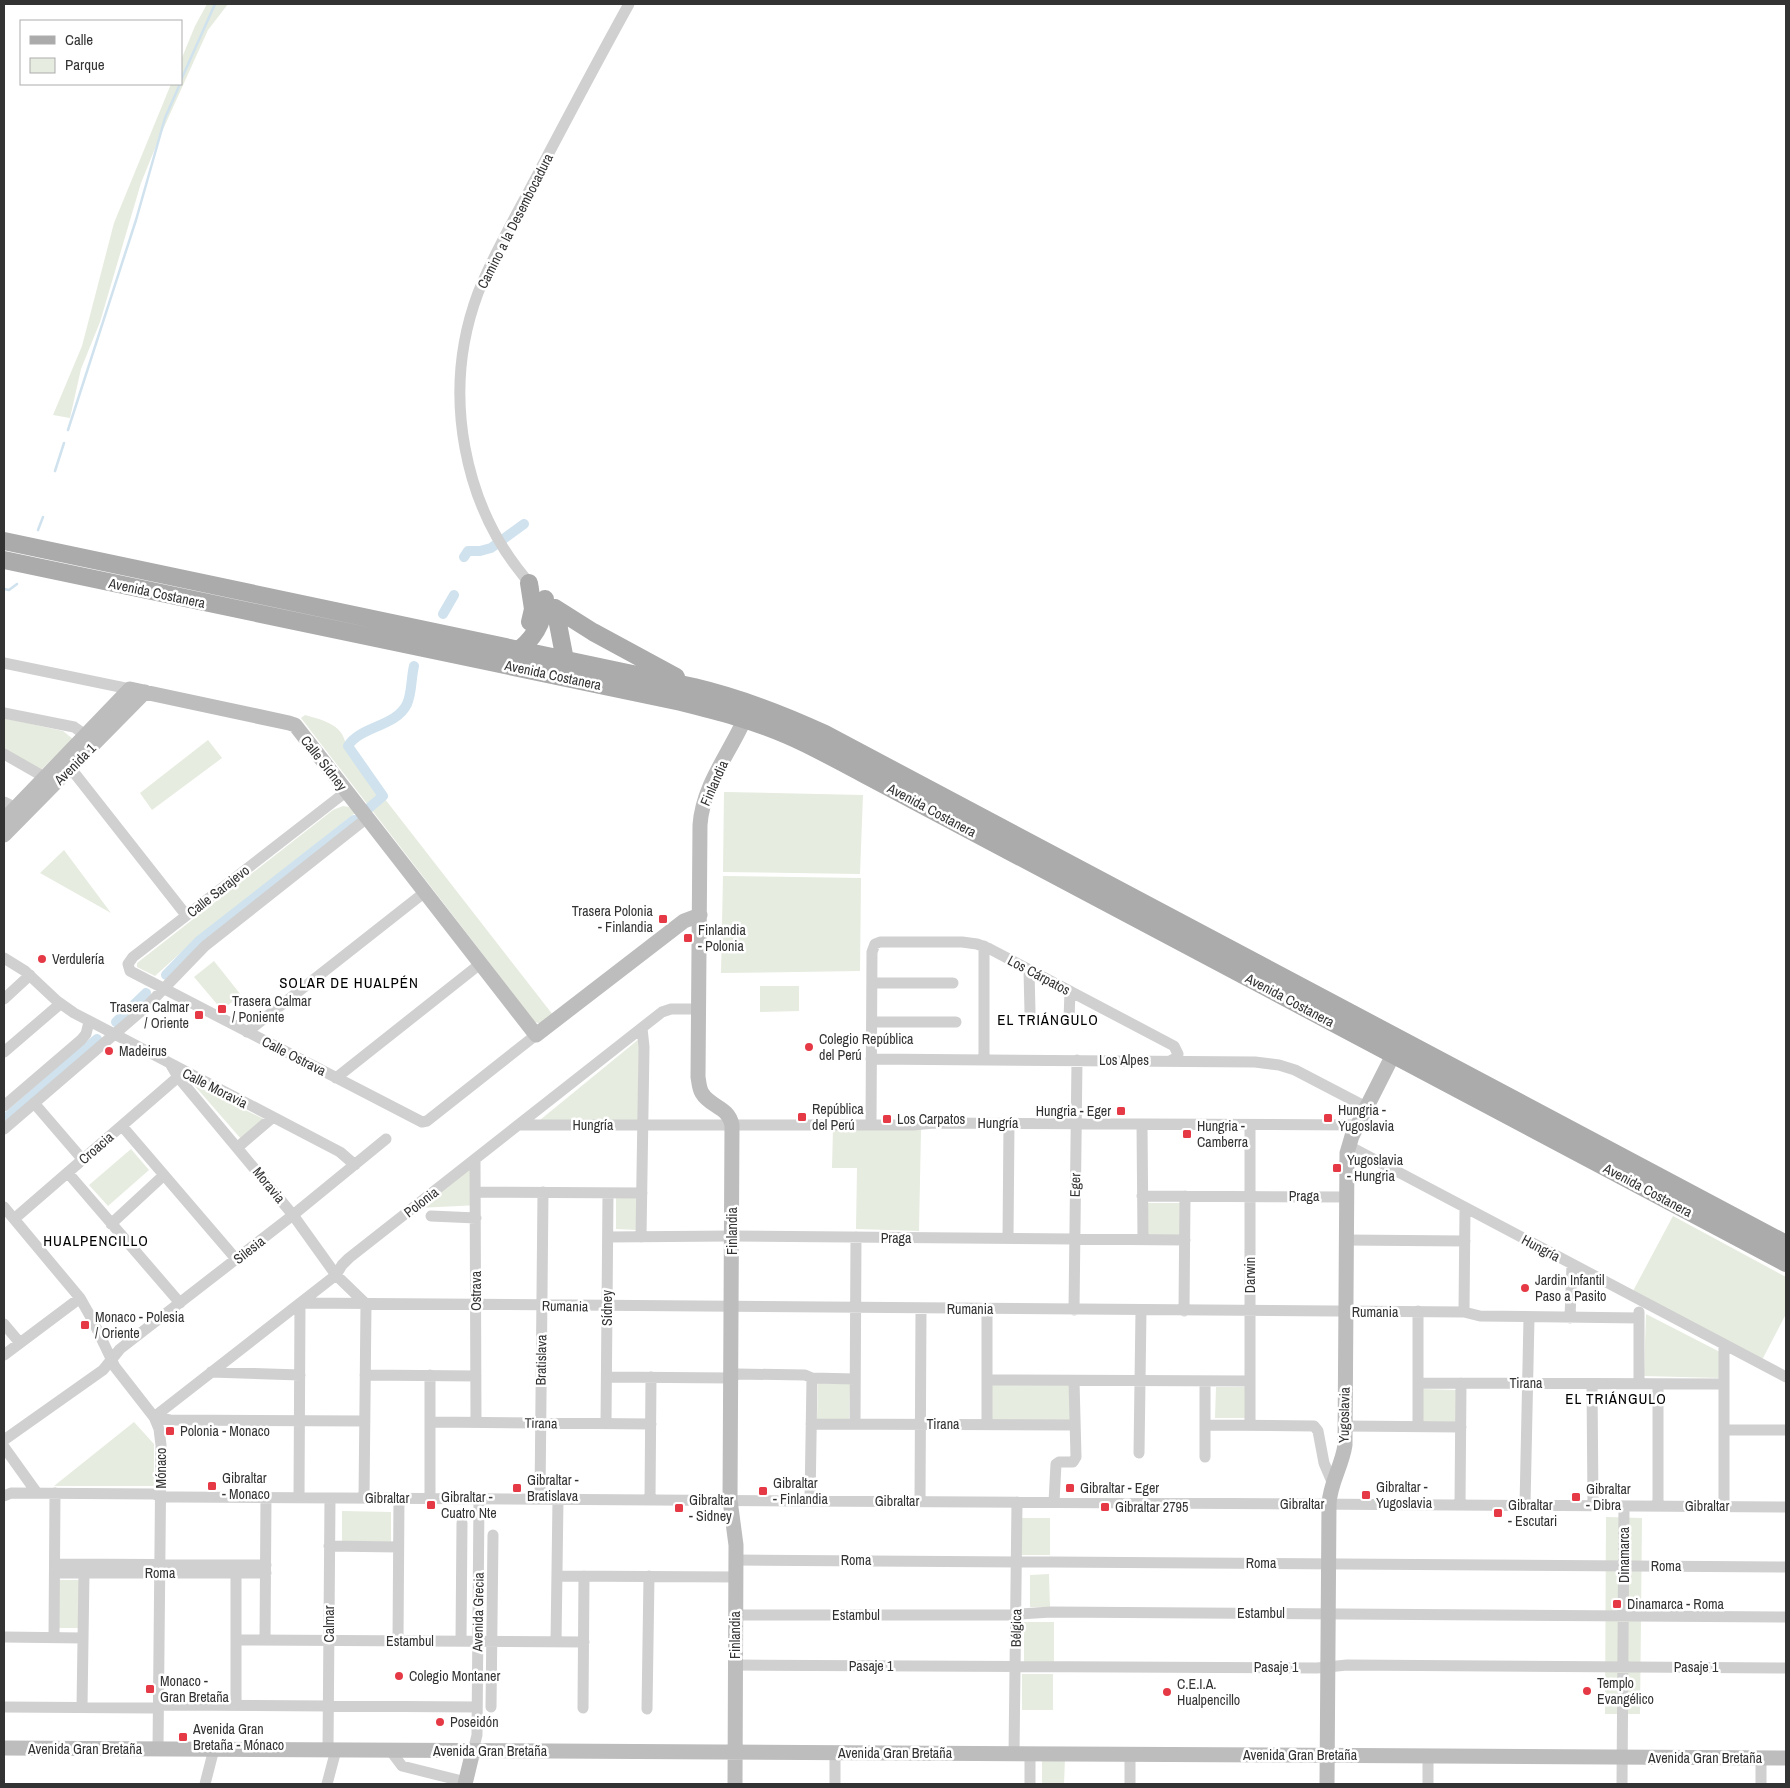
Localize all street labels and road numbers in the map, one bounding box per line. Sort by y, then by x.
street label: Camino a la Desembocadura [473,150,557,292]
street label: Avenida Costanera [106,574,207,612]
street label: Avenida Costanera [502,656,603,694]
street label: Calle Sídney [297,732,351,794]
street label: Avenida 1 [50,739,100,789]
street label: Finlandia [696,757,732,809]
street label: Avenida Costanera [884,779,980,841]
street label: Calle Sarajevo [183,861,253,921]
street label: Los Cárpatos [1005,951,1074,999]
street label: Avenida Costanera [1242,969,1338,1031]
street label: Calle Ostrava [259,1032,330,1080]
street label: Los Alpes [1099,1051,1149,1069]
street label: Calle Moravia [179,1064,251,1112]
street label: Hungría [978,1114,1019,1132]
street label: Hungría [573,1116,614,1134]
street label: Croacia [75,1128,118,1168]
street label: Avenida Costanera [1600,1159,1696,1221]
street label: Moravia [249,1163,289,1207]
street label: Eger [1066,1173,1084,1197]
street label: Polonia [400,1183,442,1221]
street label: Praga [1289,1187,1320,1205]
street label: Finlandia [723,1206,741,1255]
street label: Praga [881,1229,912,1247]
street label: Hungría [1519,1230,1564,1266]
street label: Silesia [230,1232,269,1268]
street label: Darwin [1241,1257,1259,1293]
street label: Ostrava [467,1270,485,1311]
street label: Sídney [598,1290,616,1326]
street label: Rumania [542,1297,589,1315]
street label: Rumania [947,1300,994,1318]
street label: Rumania [1352,1303,1399,1321]
street label: Bratislava [532,1334,550,1386]
street label: Tirana [1510,1374,1543,1392]
street label: Yugoslavia [1335,1386,1353,1443]
street label: Tirana [524,1414,558,1432]
street label: Tirana [927,1415,960,1433]
street label: Mónaco [152,1448,170,1488]
street label: Gibraltar [365,1489,410,1507]
street label: Gibraltar [875,1492,920,1510]
street label: Gibraltar [1280,1495,1325,1513]
street label: Gibraltar [1685,1497,1730,1515]
street label: Dinamarca [1615,1526,1633,1583]
street label: Roma [841,1551,872,1569]
street label: Roma [1246,1554,1277,1572]
street label: Roma [1651,1557,1682,1575]
street label: Roma [145,1564,176,1582]
street label: Avenida Grecia [468,1571,488,1653]
street label: Estambul [1237,1604,1285,1622]
street label: Calmar [320,1605,338,1643]
street label: Estambul [832,1606,880,1624]
street label: Bélgica [1007,1608,1025,1647]
street label: Finlandia [726,1610,744,1659]
street label: Estambul [386,1632,434,1650]
street label: Pasaje 1 [849,1657,894,1675]
street label: Pasaje 1 [1254,1658,1299,1676]
street label: Pasaje 1 [1674,1658,1719,1676]
street label: Avenida Gran Bretaña [27,1740,143,1758]
street label: Avenida Gran Bretaña [432,1742,548,1760]
street label: Avenida Gran Bretaña [837,1744,953,1762]
street label: Avenida Gran Bretaña [1242,1746,1358,1764]
street label: Avenida Gran Bretaña [1647,1749,1763,1767]

